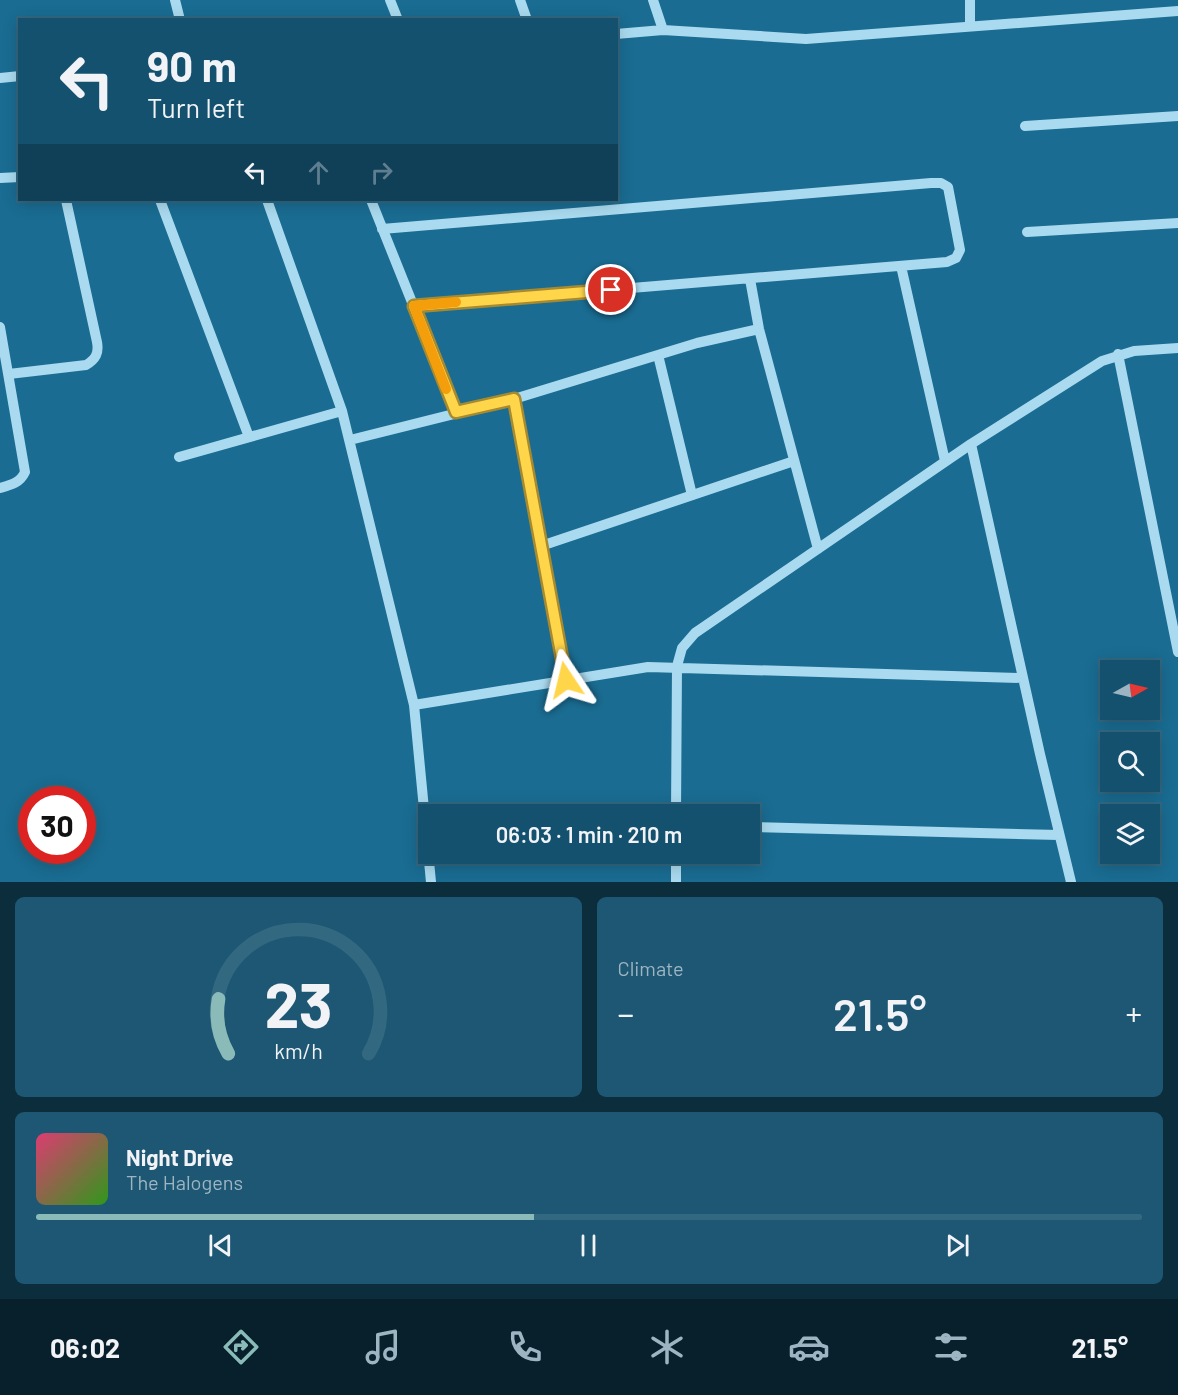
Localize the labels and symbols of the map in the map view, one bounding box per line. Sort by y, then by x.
pin [585,264,636,315]
position arrow [534,648,598,712]
north arrow [1100,660,1160,720]
speed limit sign: 30 [18,786,96,864]

